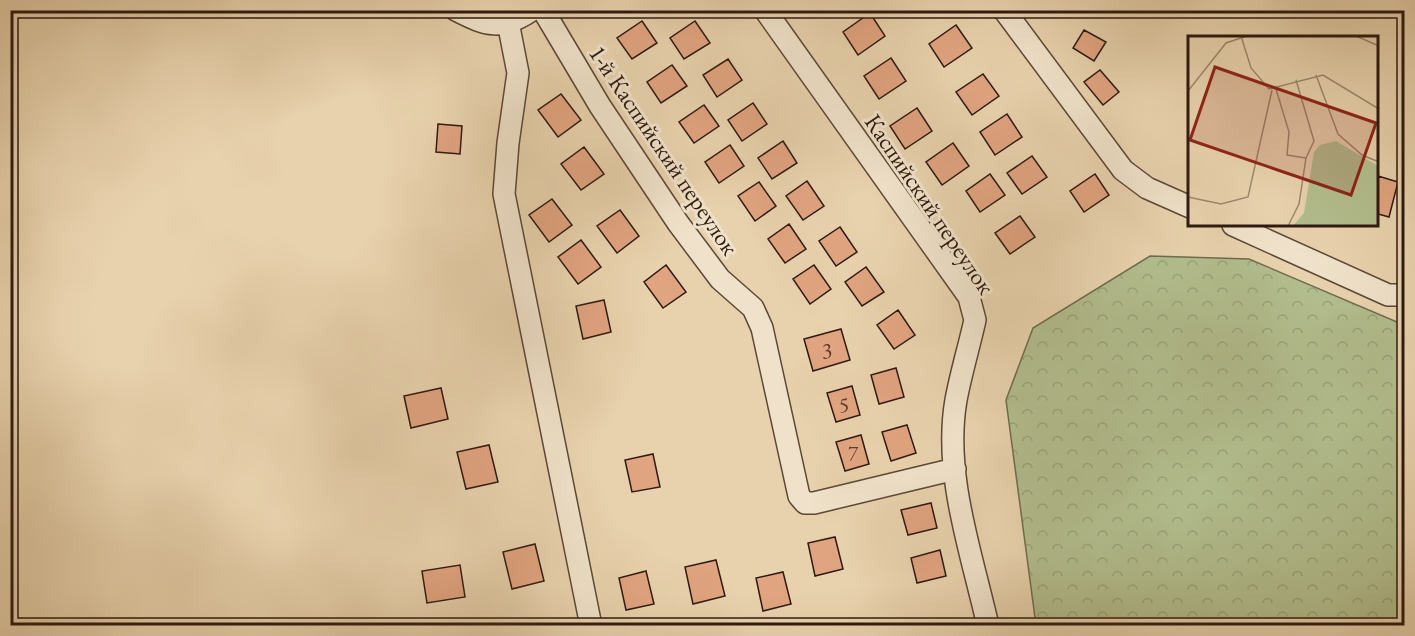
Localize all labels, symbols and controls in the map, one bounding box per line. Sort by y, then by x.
inset map [1188,36,1379,226]
street label: 1-й Каспийский переулок [582,39,746,261]
street label: Каспийский переулок [858,108,1002,301]
house number: 3 [822,337,832,364]
house number: 5 [839,391,849,418]
house number: 7 [848,440,859,467]

